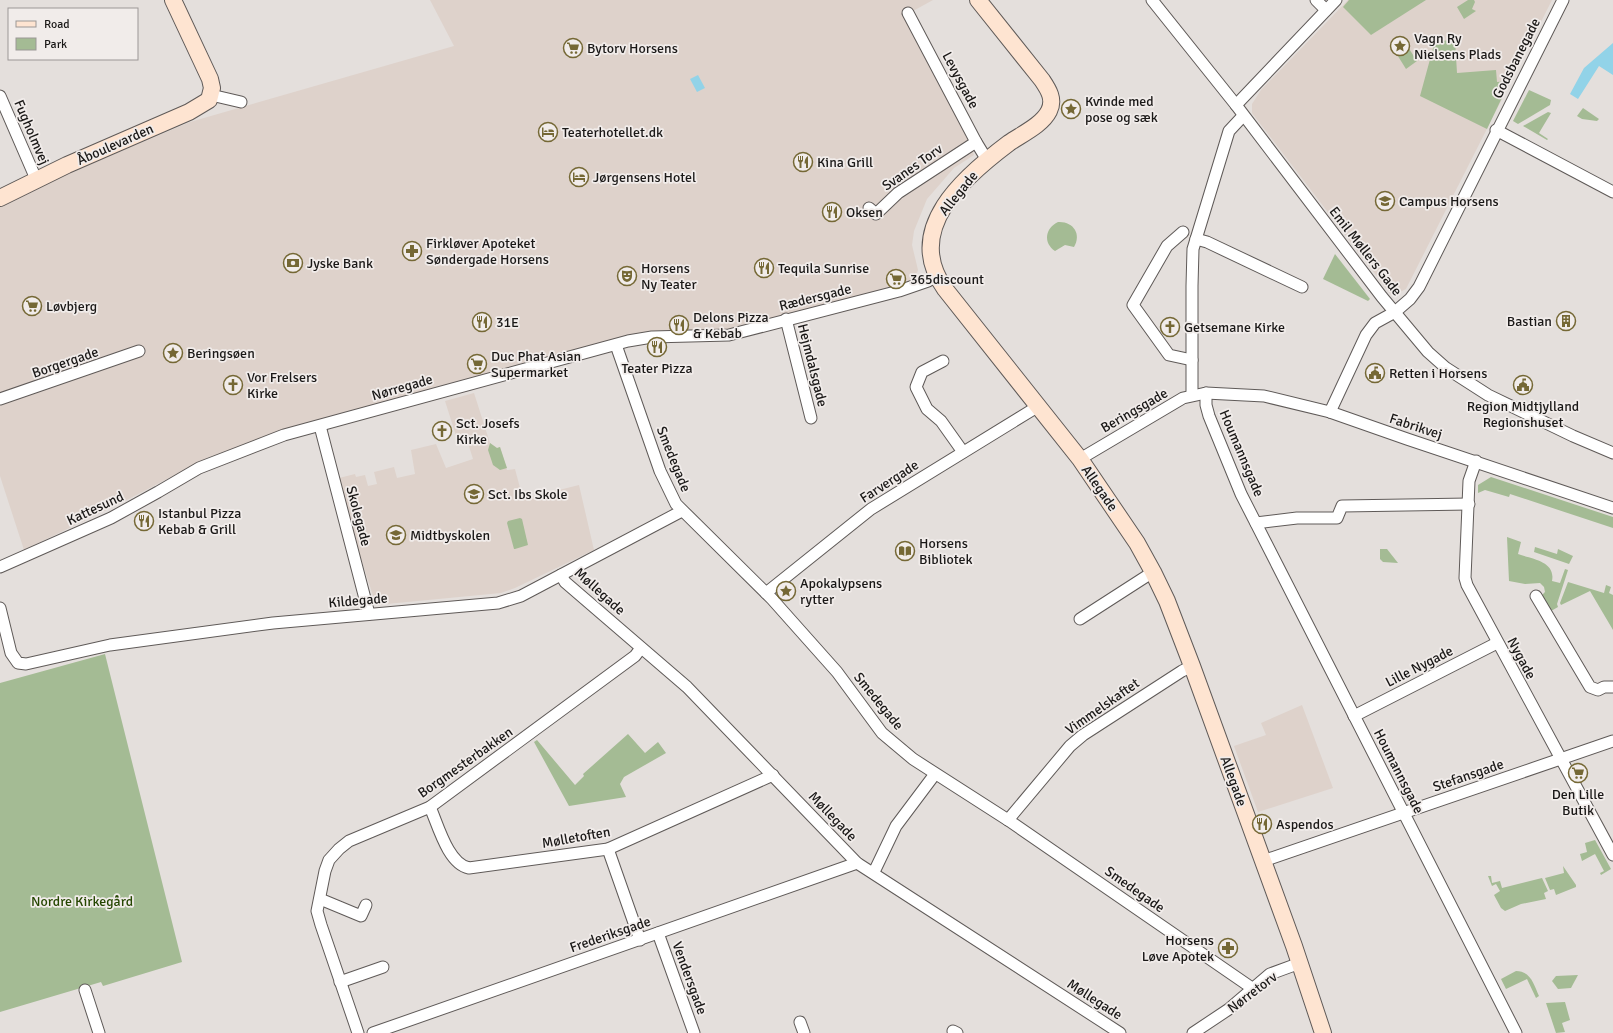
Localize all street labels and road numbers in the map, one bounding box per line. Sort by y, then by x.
street label: Godsbanegade [1489,15,1544,101]
street label: Levysgade [939,49,983,111]
street label: Fugholmvej [10,97,53,167]
street label: Åboulevarden [74,120,156,169]
street label: Svanes Torv [879,140,946,194]
street label: Allegade [935,168,981,219]
street label: Emil Møllers Gade [1326,203,1406,299]
street label: Rædersgade [777,280,853,315]
street label: Hejmdalsgade [794,322,831,408]
street label: Borgergade [30,343,101,382]
street label: Nørregade [370,371,435,404]
street label: Beringsgade [1098,384,1171,436]
street label: Houmannsgade [1216,407,1268,499]
street label: Fabrikvej [1387,410,1444,443]
street label: Smedegade [653,424,694,494]
street label: Farvergade [857,456,922,507]
street label: Allegade [1078,462,1122,515]
street label: Skolegade [342,484,375,548]
street label: Kattesund [64,488,126,529]
street label: Møllegade [571,564,629,619]
street label: Kildegade [328,589,388,612]
street label: Nygade [1504,634,1540,682]
street label: Lille Nygade [1383,642,1456,691]
street label: Smedegade [850,669,907,734]
street label: Vimmelskaftet [1062,675,1143,738]
street label: Borgmesterbakken [414,723,516,802]
street label: Houmannsgade [1370,726,1427,816]
street label: Allegade [1217,754,1250,809]
street label: Stefansgade [1430,755,1506,796]
street label: Møllegade [805,788,860,845]
street label: Mølletoften [541,823,612,852]
street label: Smedegade [1101,863,1168,916]
street label: Frederiksgade [567,913,653,956]
street label: Vendersgade [668,939,711,1017]
street label: Nørretorv [1224,968,1281,1017]
street label: Møllegade [1064,975,1126,1024]

